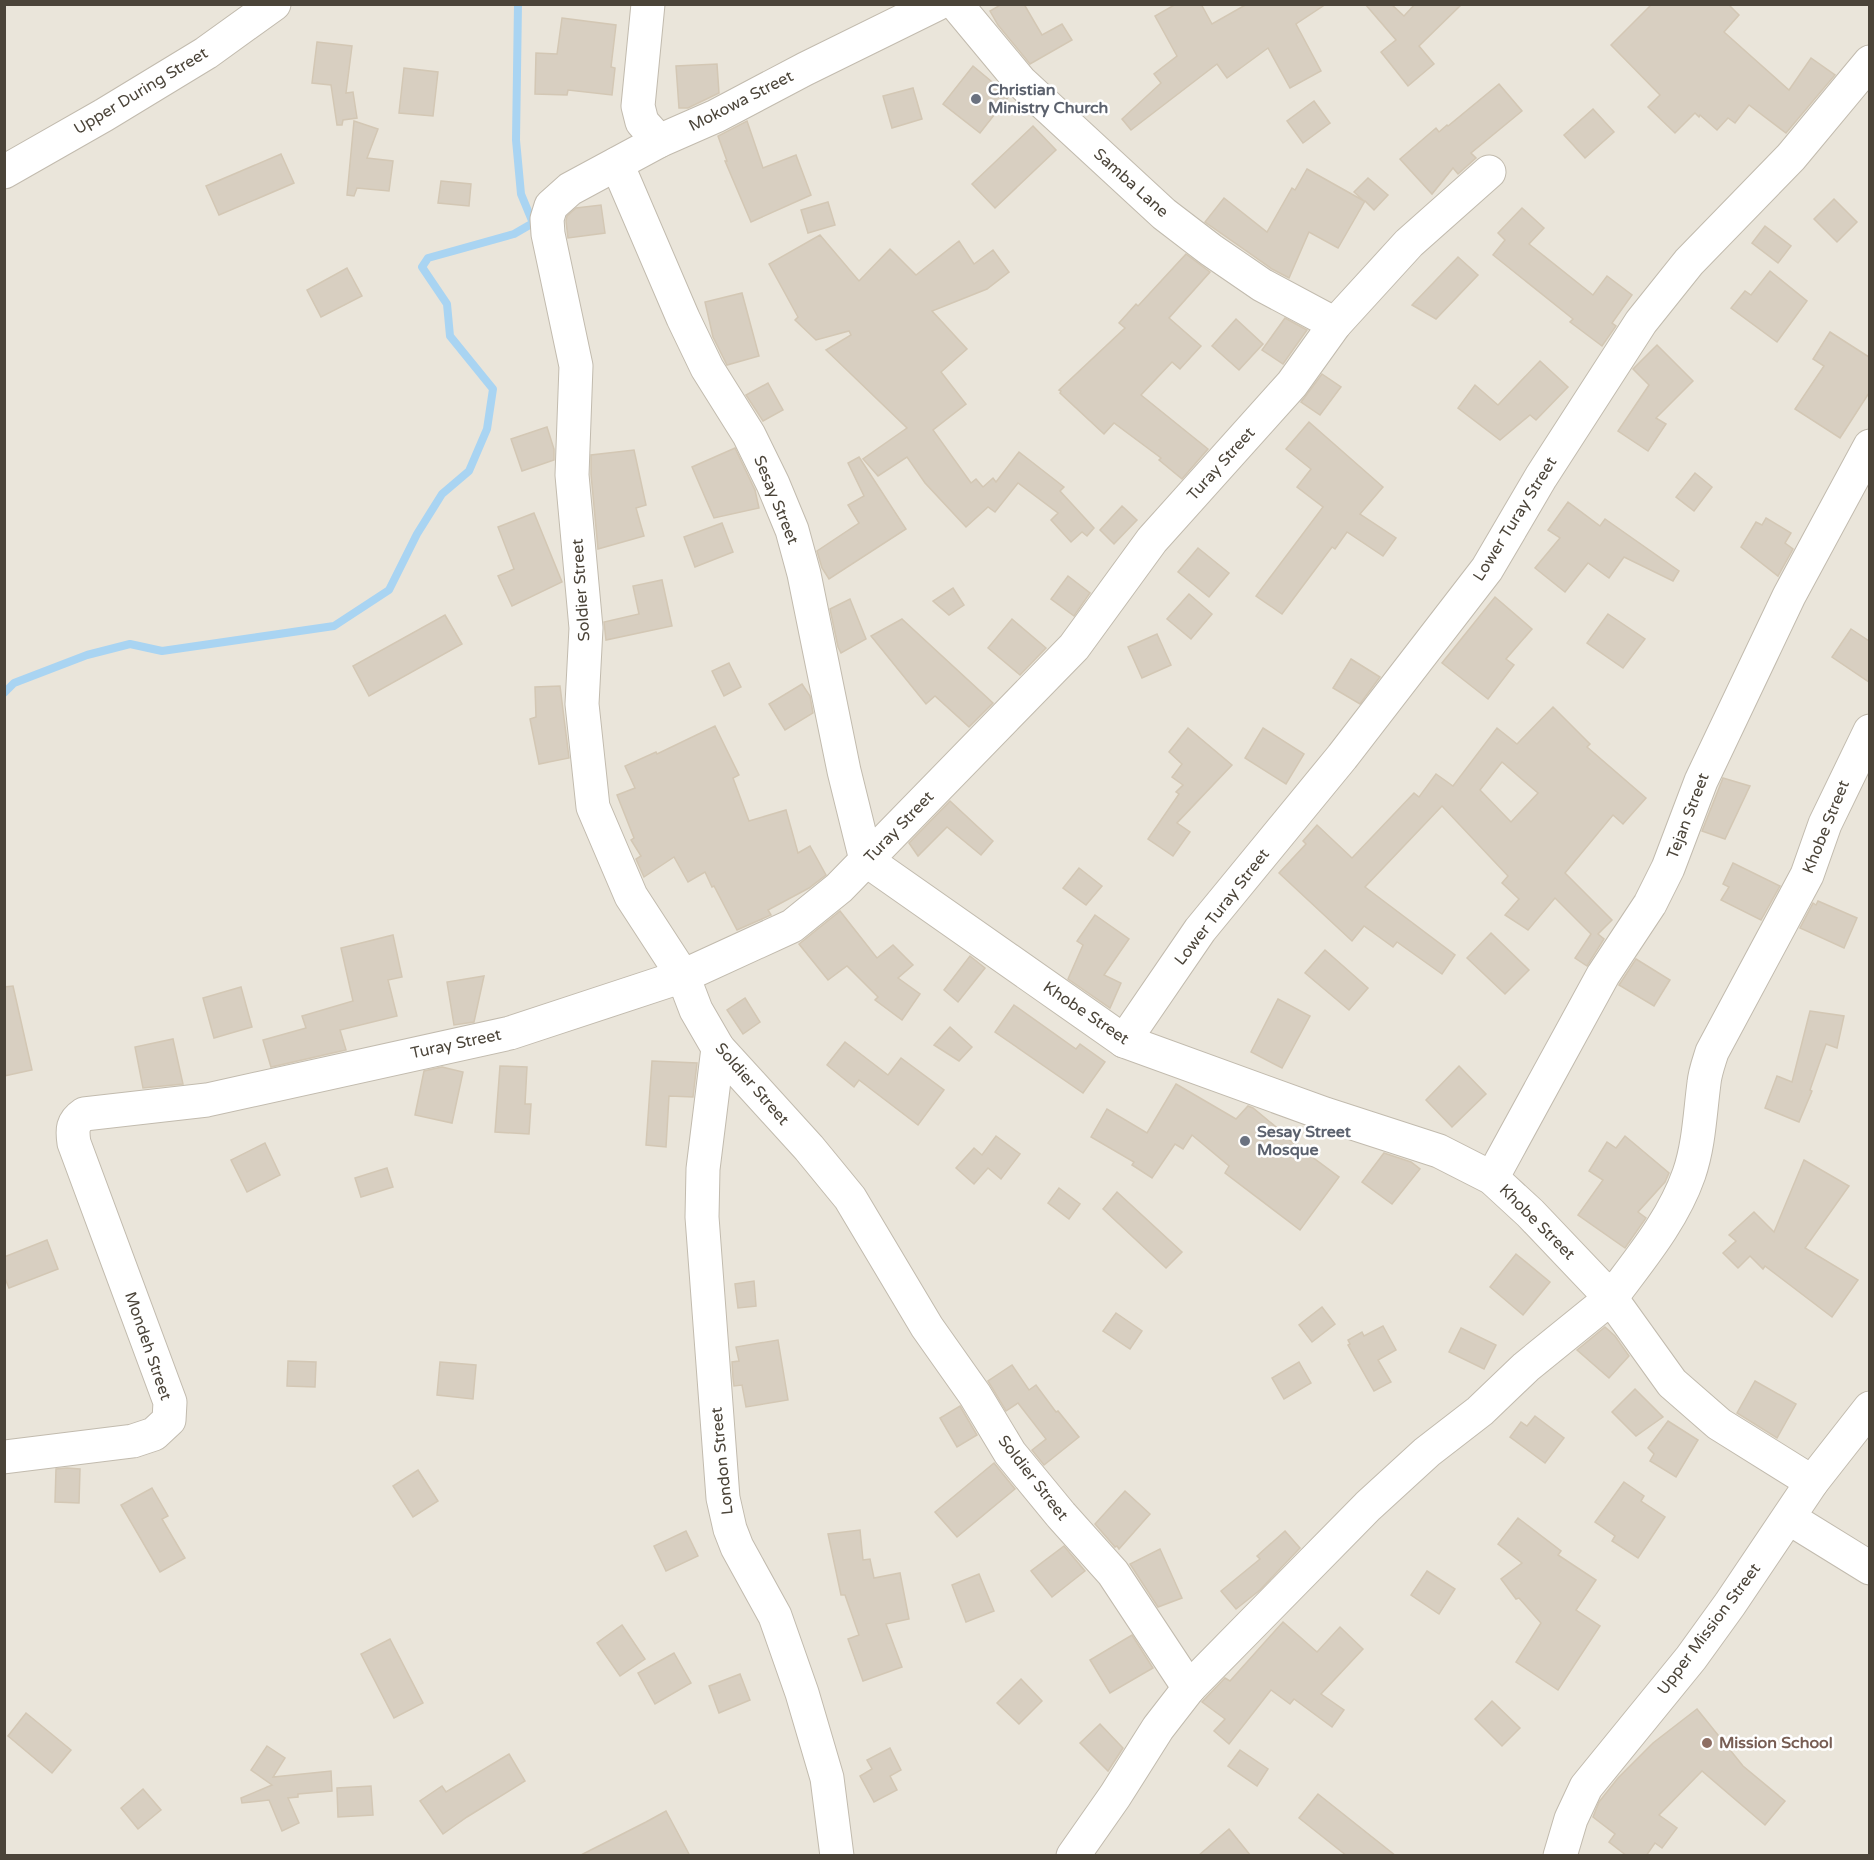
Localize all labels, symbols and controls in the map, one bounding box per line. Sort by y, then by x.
street label: Upper During Street [70,43,212,139]
street label: Mokowa Street [685,66,797,136]
place label: Christian Ministry Church [988,80,1108,118]
marker: Christian Ministry Church [969,92,983,106]
street label: Samba Lane [1089,144,1173,222]
street label: Turay Street [1183,423,1259,505]
street label: Sesay Street [749,453,803,547]
street label: Lower Turay Street [1469,453,1561,585]
street label: Soldier Street [567,538,595,642]
street label: Tejan Street [1662,770,1714,862]
street label: Khobe Street [1798,777,1854,877]
street label: Turay Street [860,787,938,867]
street label: Lower Turay Street [1170,845,1274,969]
street label: Khobe Street [1039,977,1133,1049]
street label: Turay Street [409,1025,503,1063]
street label: Soldier Street [711,1039,793,1129]
place label: Sesay Street Mosque [1257,1122,1352,1160]
marker: Sesay Street Mosque [1238,1134,1252,1148]
street label: Khobe Street [1495,1180,1579,1264]
street label: Mondeh Street [120,1289,176,1403]
street label: London Street [706,1406,738,1516]
street label: Soldier Street [993,1431,1073,1525]
street label: Upper Mission Street [1653,1559,1765,1699]
place label: Mission School [1719,1733,1833,1753]
marker: Mission School [1700,1736,1714,1750]

